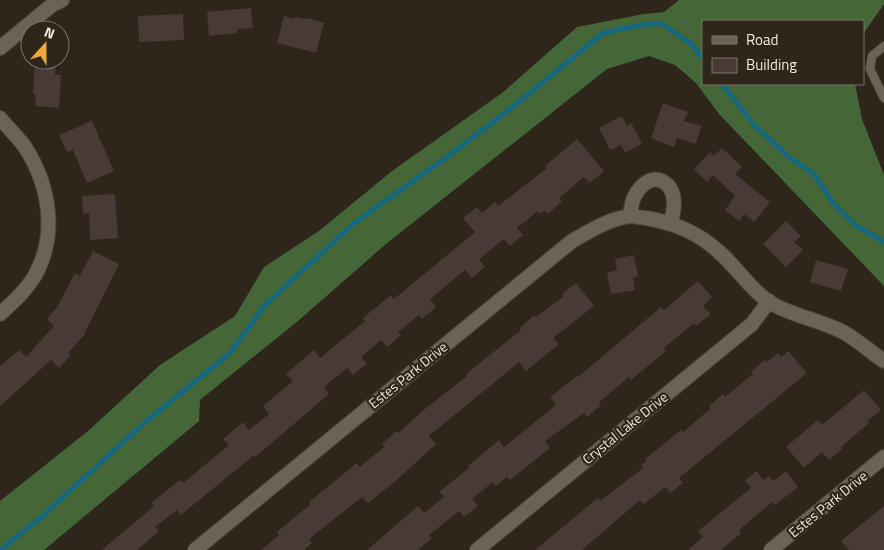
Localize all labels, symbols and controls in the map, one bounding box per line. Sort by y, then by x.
north arrow [20,20,70,70]
legend [702,20,864,85]
text: N [42,21,58,44]
text: Road [746,28,778,51]
text: Building [746,53,797,76]
street label: Estes Park Drive [364,336,452,413]
street label: Crystal Lake Drive [577,386,672,469]
street label: Estes Park Drive [784,465,872,542]

